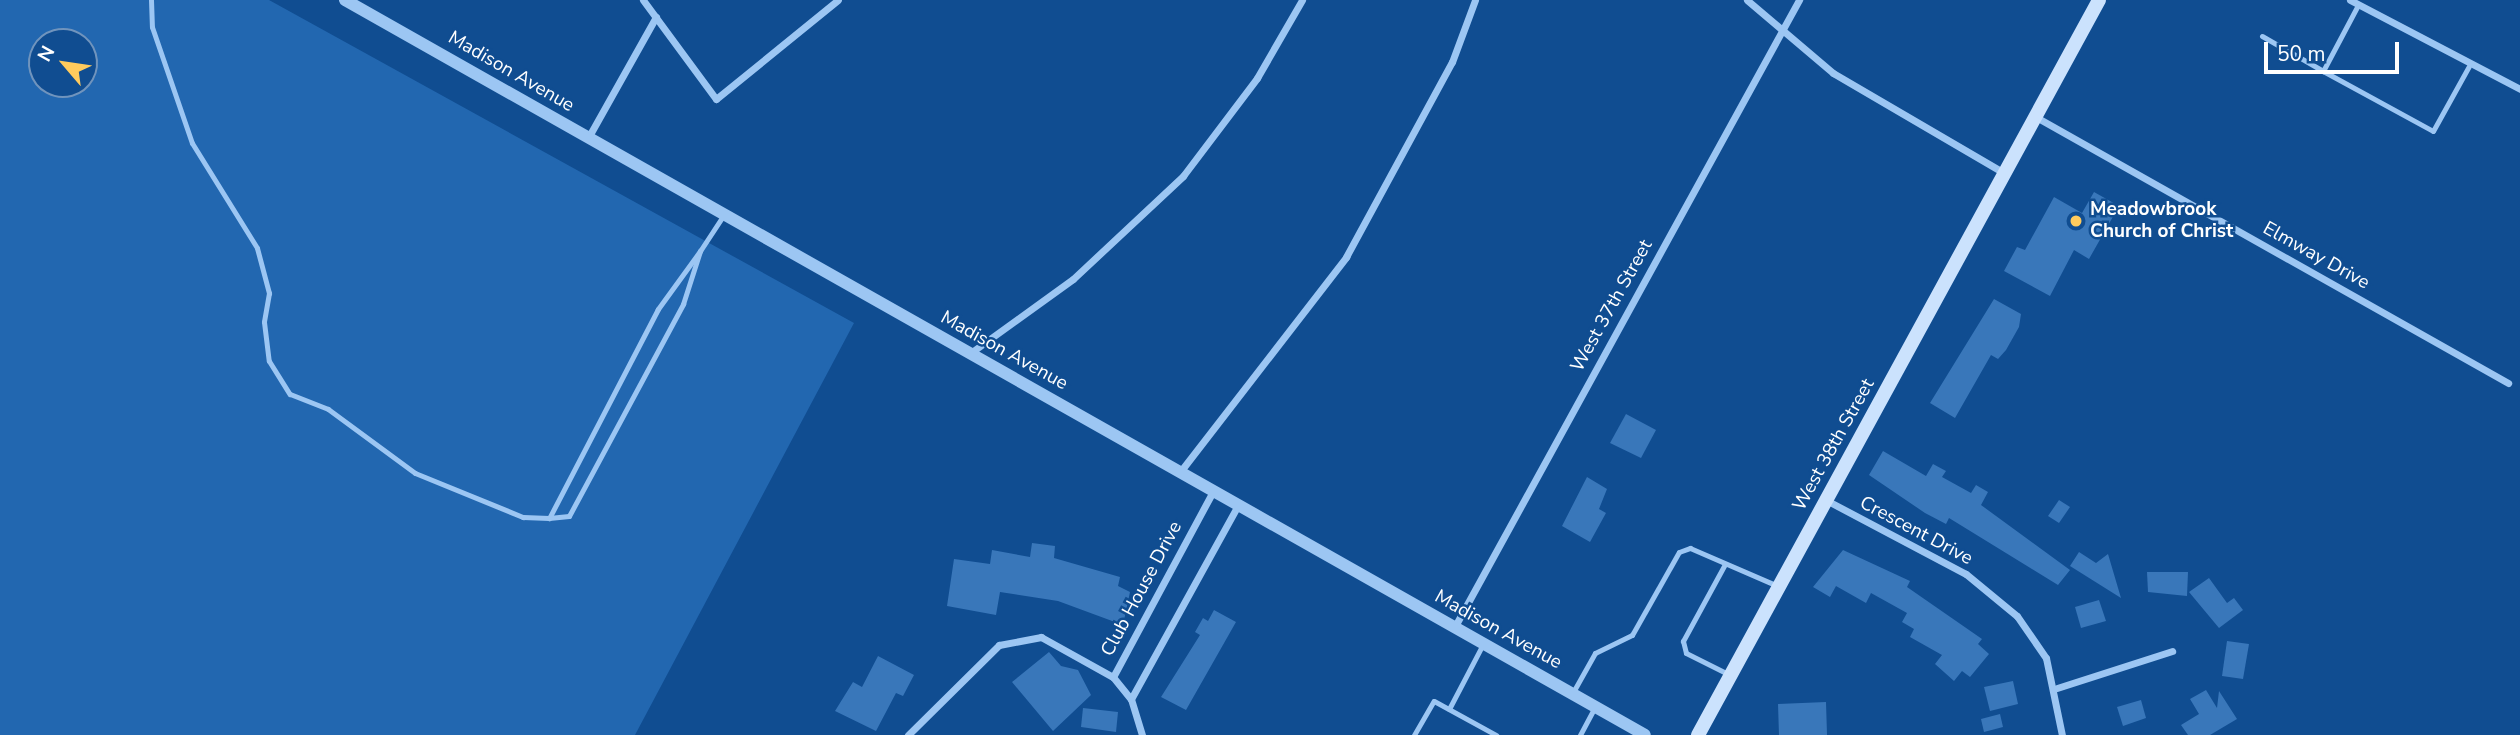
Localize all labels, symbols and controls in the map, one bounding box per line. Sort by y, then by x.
street label: Madison Avenue [444,27,578,117]
north arrow [28,28,98,98]
scale bar [2268,28,2403,72]
text: 50 m [2277,40,2326,68]
text: N [32,41,61,66]
place label: Meadowbrook Church of Christ [2090,199,2233,243]
marker: Meadowbrook Church of Christ [2068,213,2084,229]
street label: Elmway Drive [2259,217,2373,295]
street label: West 37th Street [1566,236,1658,376]
street label: Madison Avenue [936,307,1072,395]
street label: West 38th Street [1788,375,1880,515]
street label: Crescent Drive [1856,492,1976,570]
street label: Club House Drive [1097,517,1187,661]
street label: Madison Avenue [1430,586,1566,674]

